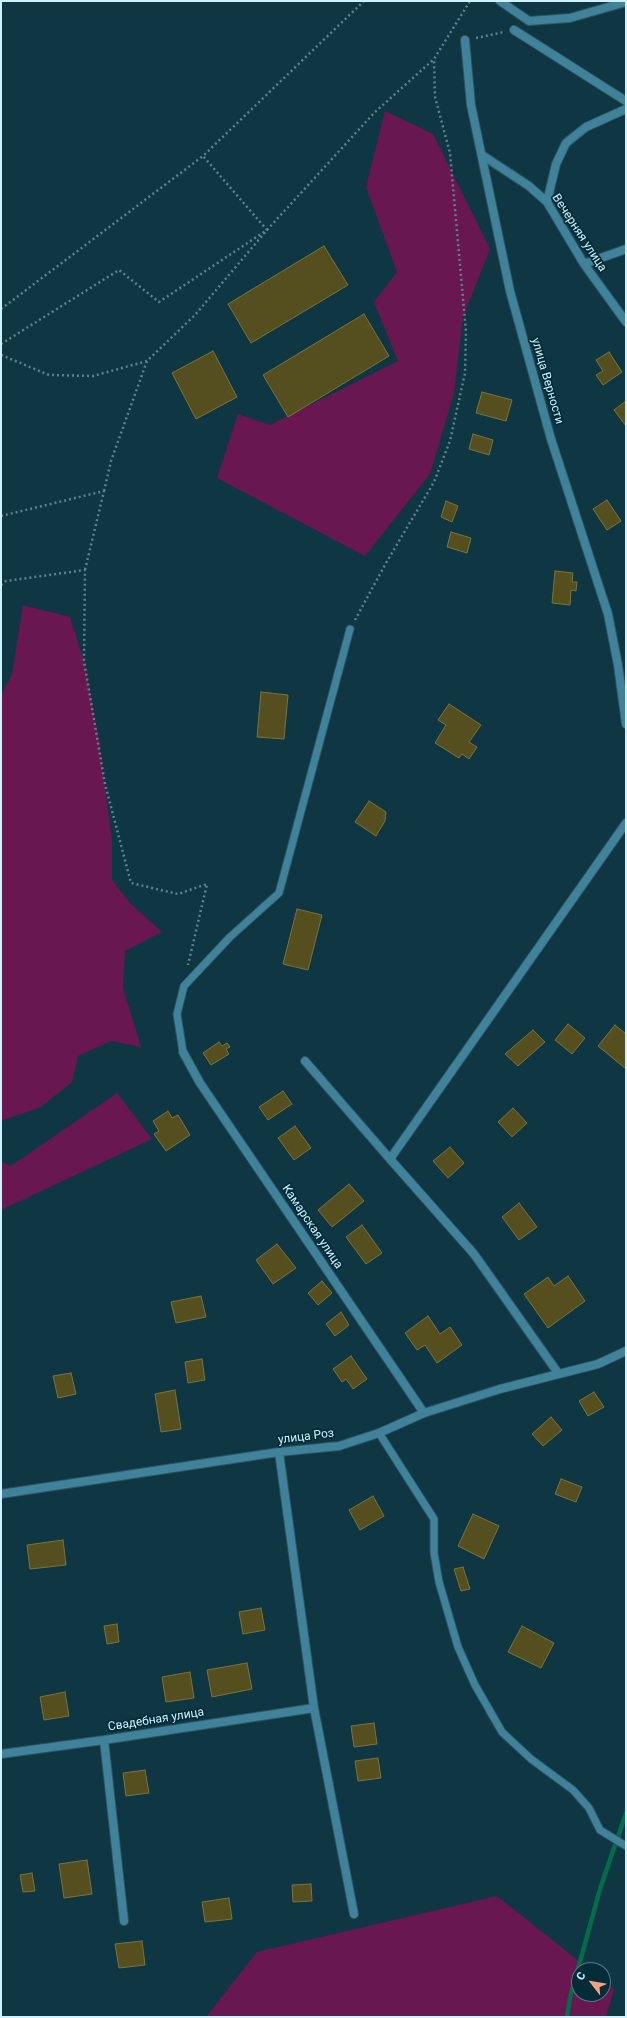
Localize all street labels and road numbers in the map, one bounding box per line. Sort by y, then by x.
street label: Вечерняя улица [549,192,609,274]
street label: улица Верности [528,336,566,426]
street label: Камарская улица [279,1182,345,1272]
street label: улица Роз [277,1426,335,1448]
street label: Свадебная улица [107,1705,205,1735]

